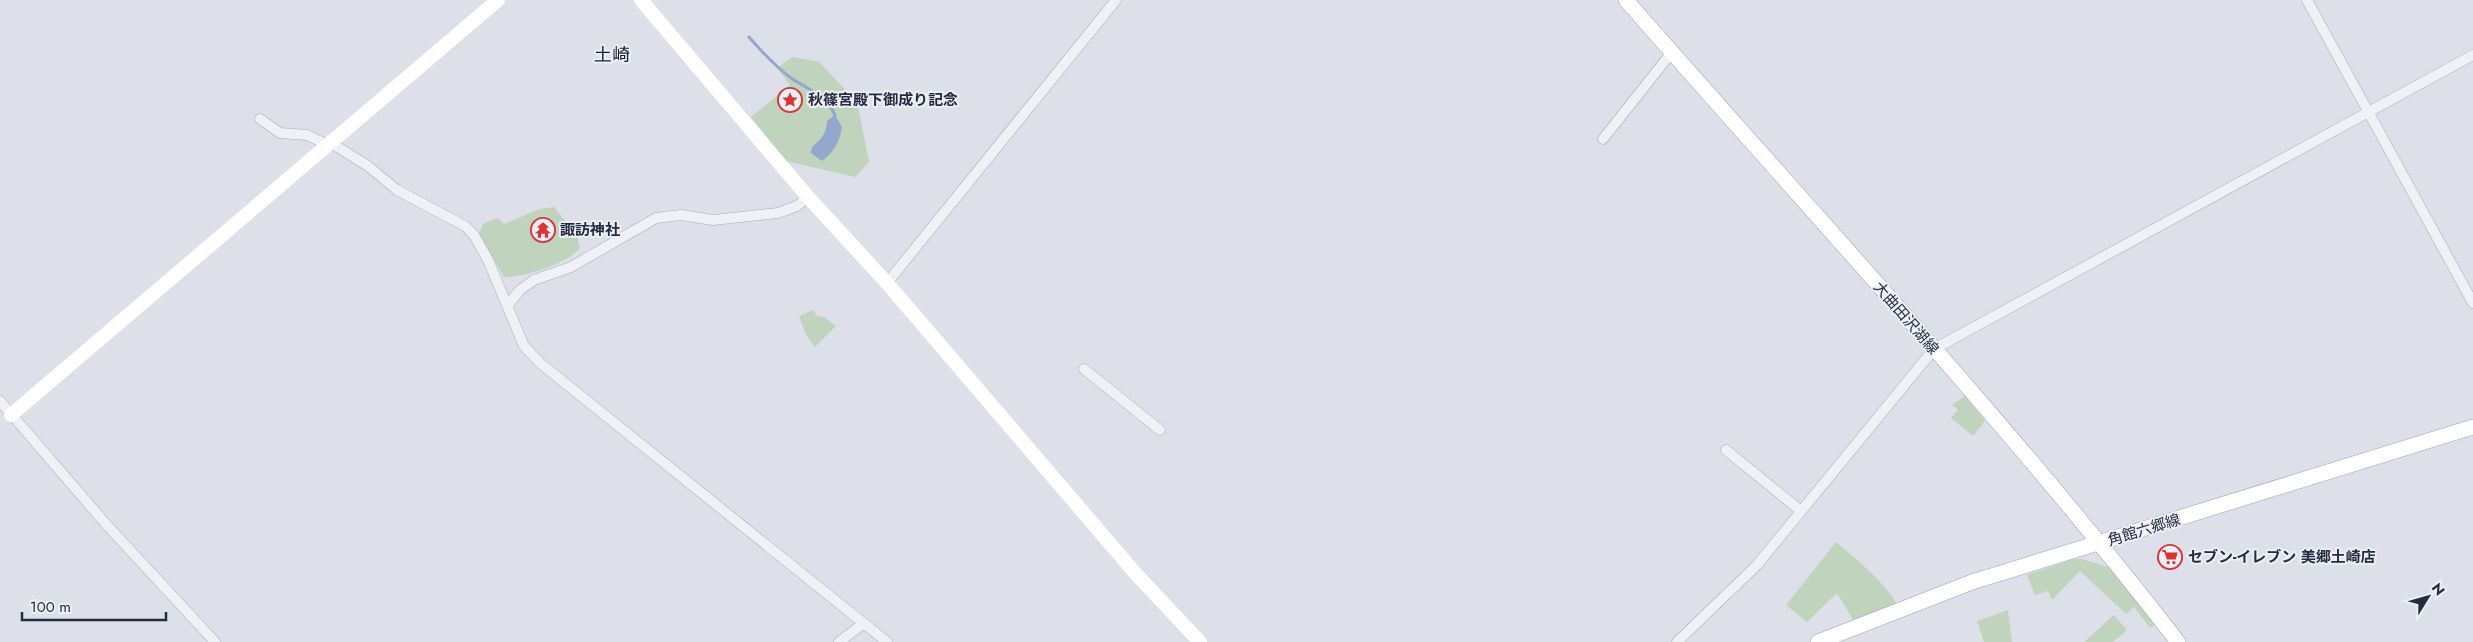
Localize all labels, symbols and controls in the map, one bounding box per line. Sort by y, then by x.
district label: 土崎 [594,42,630,68]
place icon: 秋篠宮殿下御成り記念 [777,87,803,113]
place label: 秋篠宮殿下御成り記念 [808,89,958,111]
temple icon: 諏訪神社 [530,217,556,243]
place label: 諏訪神社 [560,219,620,241]
street label: 大曲田沢湖線 [1868,277,1944,359]
street label: 角館六郷線 [2105,509,2183,551]
supermarket icon: セブン-イレブン 美郷土崎店 [2157,544,2183,570]
place label: セブン-イレブン 美郷土崎店 [2188,546,2376,568]
north arrow [2403,572,2453,622]
text: N [2427,579,2450,600]
scale bar [22,590,166,622]
text: 100 m [30,596,71,618]

